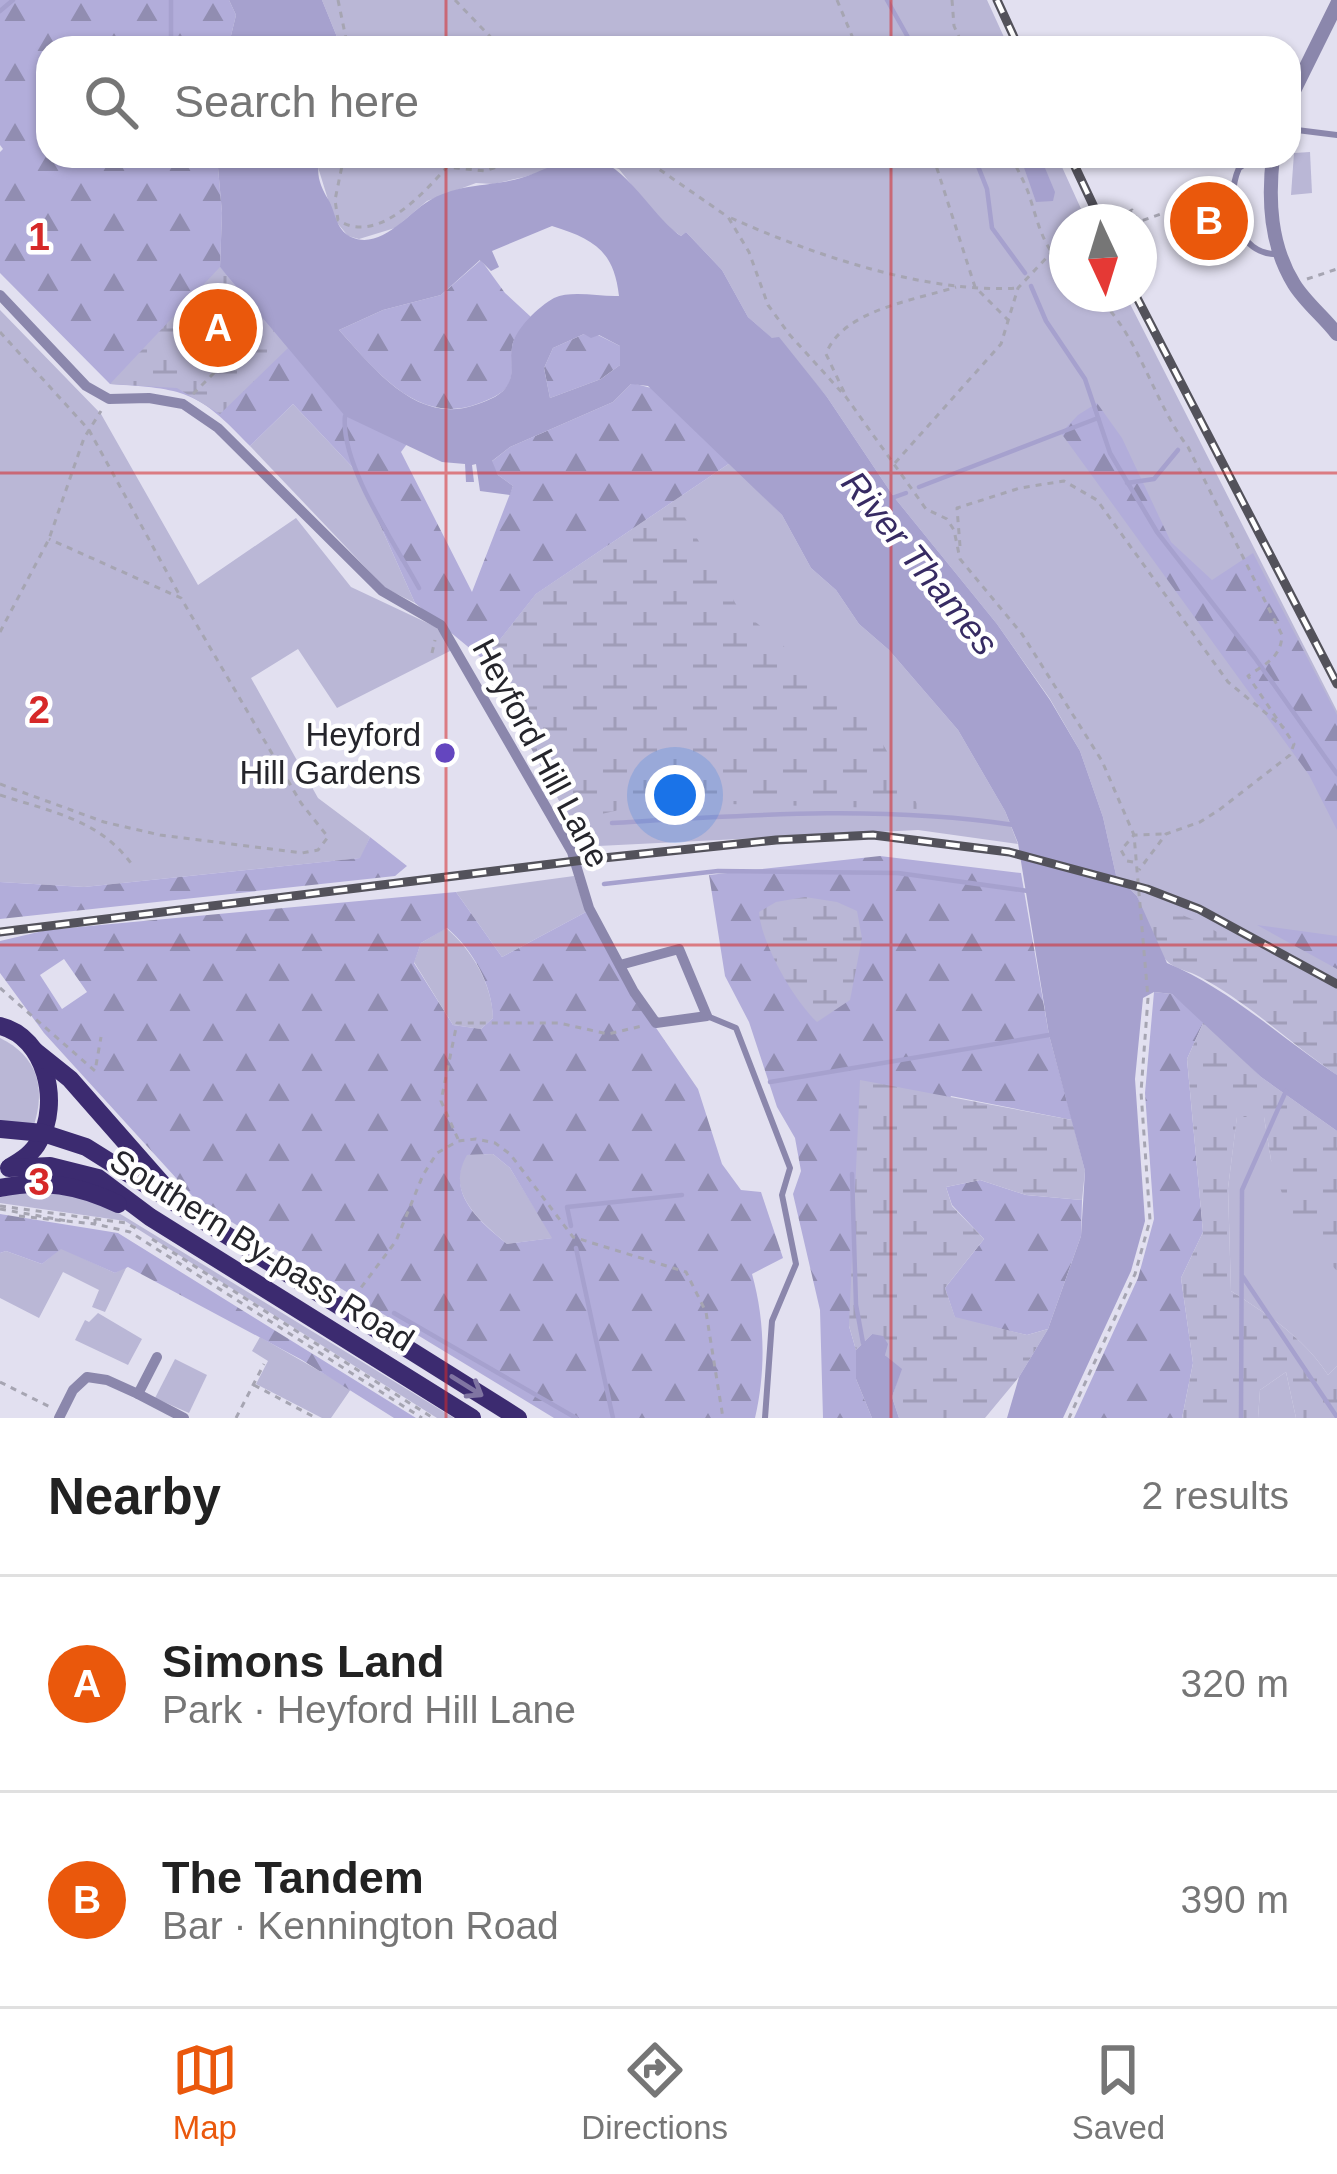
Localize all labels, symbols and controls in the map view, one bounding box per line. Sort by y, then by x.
search box [36,36,1301,168]
icon: search [78,69,144,135]
text: Search here [174,76,419,127]
pin: B [1170,176,1248,266]
north arrow [1049,204,1157,312]
text: 1 [28,215,50,258]
pin: A [179,283,257,373]
water label: River Thames [834,463,1006,663]
street label: Heyford Hill Lane [465,633,617,873]
text: 2 [28,688,50,731]
place label: Heyford Hill Gardens [239,716,421,791]
marker: Heyford Hill Gardens [432,740,458,766]
your location [645,765,705,825]
street label: Southern By-pass Road [104,1141,420,1359]
text: 3 [28,1160,50,1203]
one-way arrow [450,1374,484,1398]
text: Nearby [48,1468,221,1525]
text: 2 results [1142,1474,1289,1517]
text: Simons Land [162,1636,445,1687]
text: A [73,1662,101,1705]
text: 320 m [1181,1662,1289,1705]
text: Park · Heyford Hill Lane [162,1688,576,1731]
text: The Tandem [162,1852,424,1903]
text: B [73,1878,101,1921]
text: 390 m [1181,1878,1289,1921]
text: Bar · Kennington Road [162,1904,559,1947]
tab: Map [172,2037,238,2147]
tab: Directions [581,2037,728,2147]
tab: Saved [1072,2037,1165,2147]

